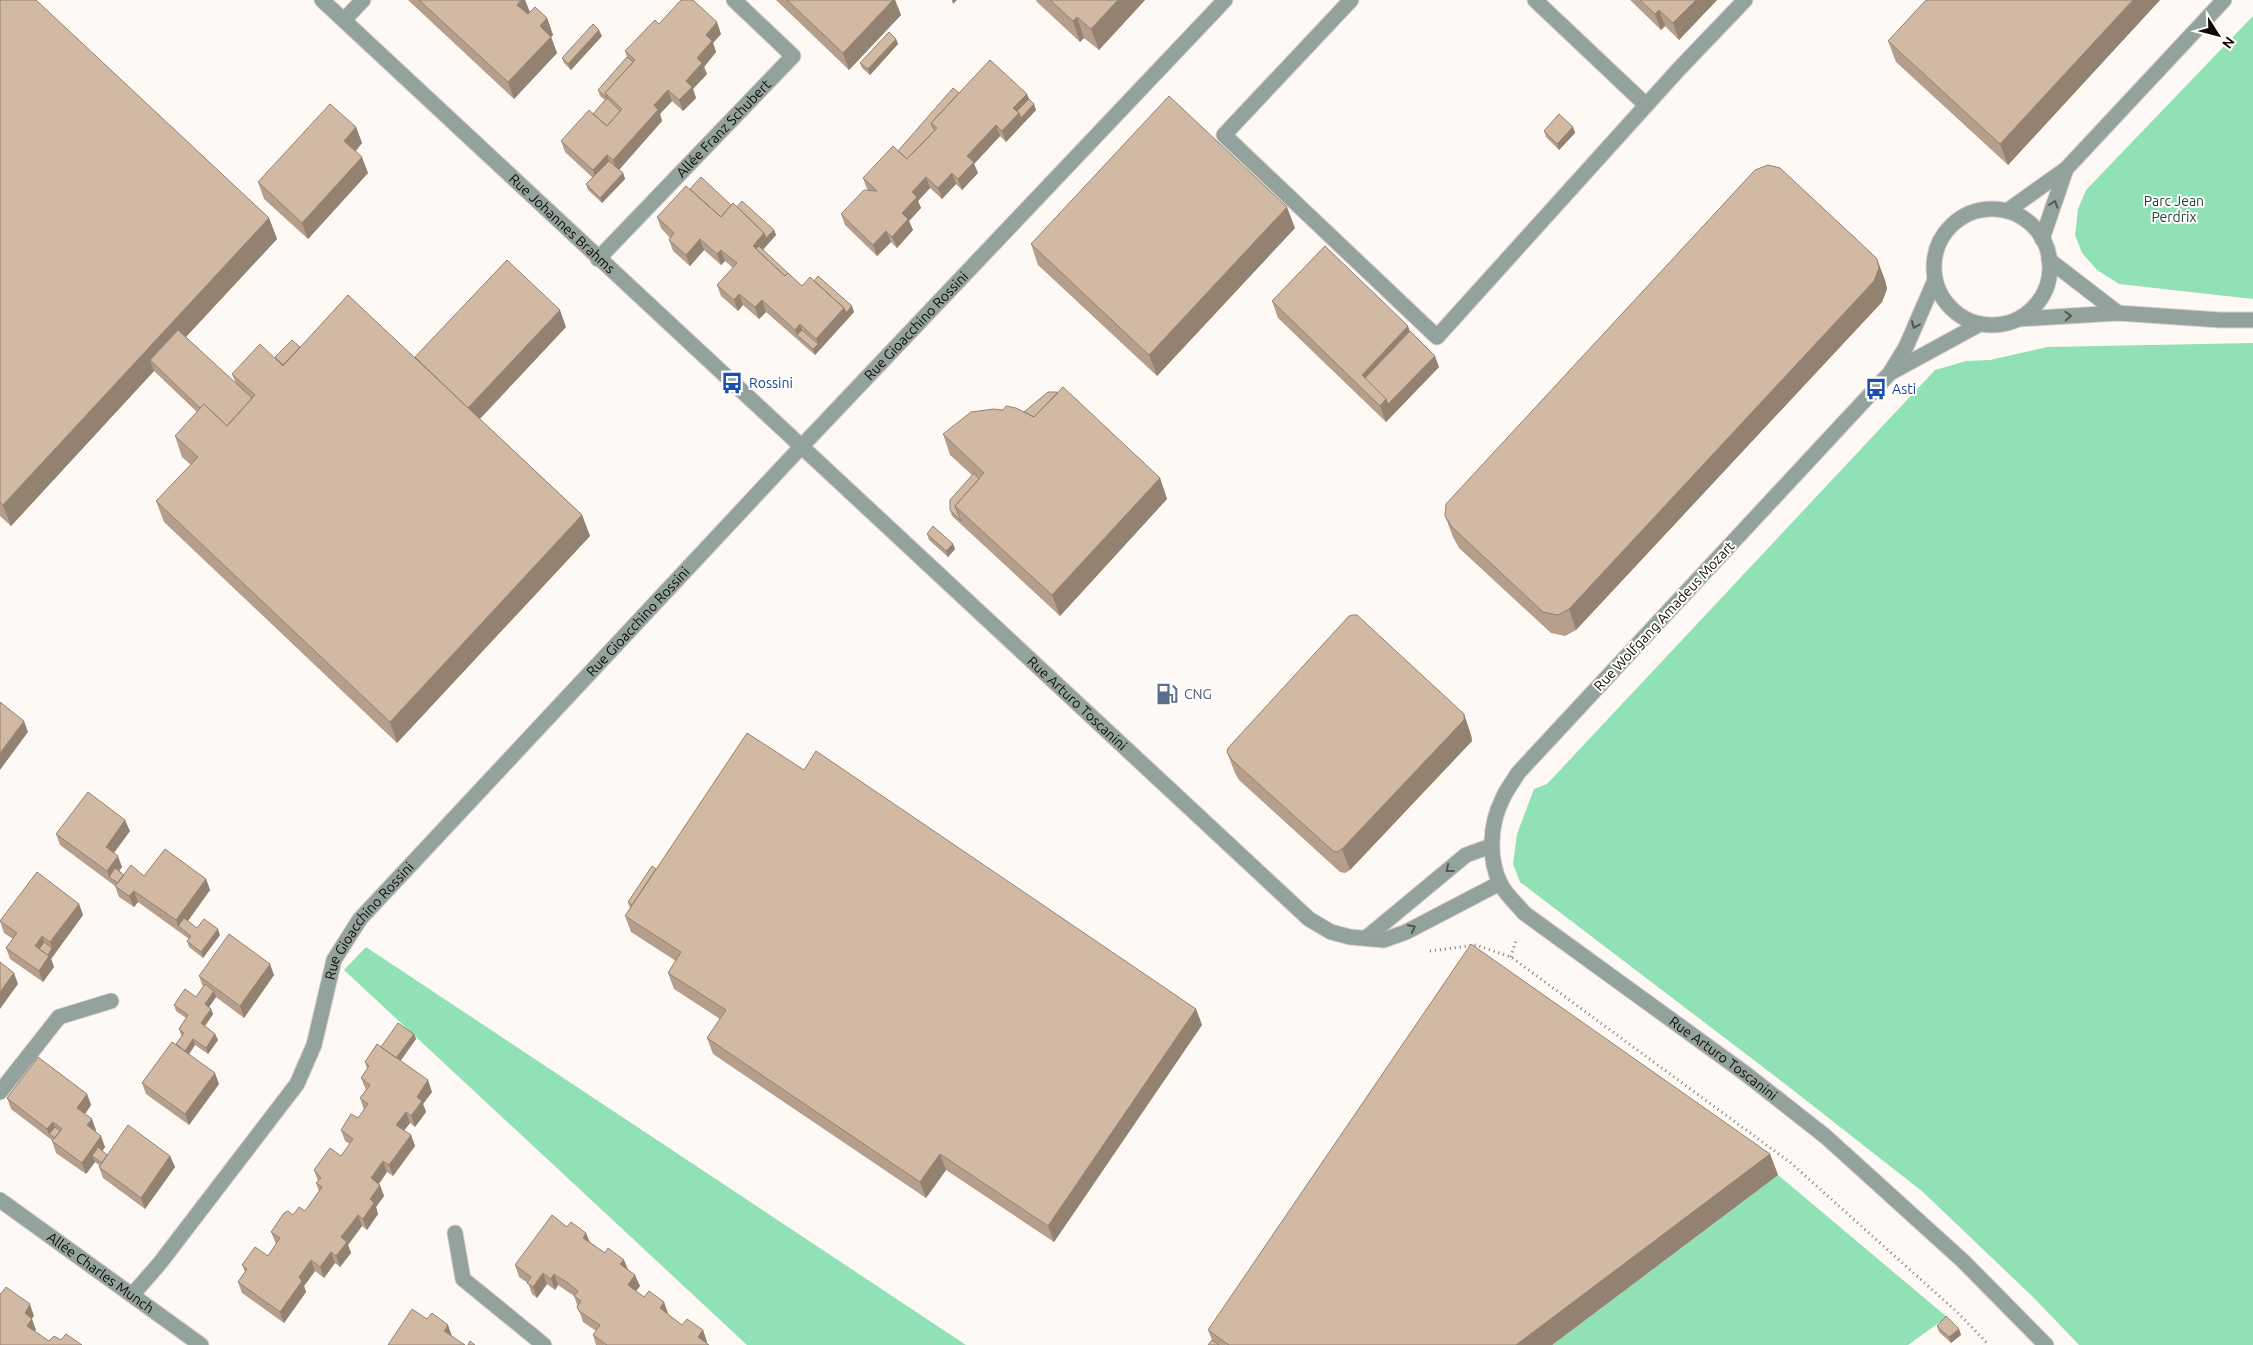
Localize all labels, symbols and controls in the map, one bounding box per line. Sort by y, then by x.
north arrow [2193,10,2243,60]
text: N [2219,34,2238,52]
street label: Allée Franz Schubert [673,76,774,181]
street label: Rue Johannes Brahms [506,170,618,277]
park label: Parc Jean Perdrix [2144,193,2204,225]
one-way arrow [2048,200,2058,209]
street label: Rue Gioacchino Rossini [861,268,971,383]
one-way arrow [2064,311,2072,322]
one-way arrow [1911,320,1922,329]
bus stop icon: Rossini [719,370,745,396]
place label: Rossini [749,375,793,391]
bus stop icon: Asti [1863,376,1889,402]
place label: Asti [1892,381,1916,397]
street label: Rue Wolfgang Amadeus Mozart [1591,538,1738,694]
street label: Rue Gioacchino Rossini [583,564,693,679]
street label: Rue Arturo Toscanini [1024,653,1130,753]
fuel station icon: CNG [1154,681,1180,707]
place label: CNG [1184,686,1212,702]
street label: Rue Gioacchino Rossini [322,859,417,981]
one-way arrow [1446,863,1455,871]
one-way arrow [1407,924,1416,934]
street label: Rue Arturo Toscanini [1666,1013,1780,1103]
street label: Allée Charles Munch [44,1229,157,1316]

